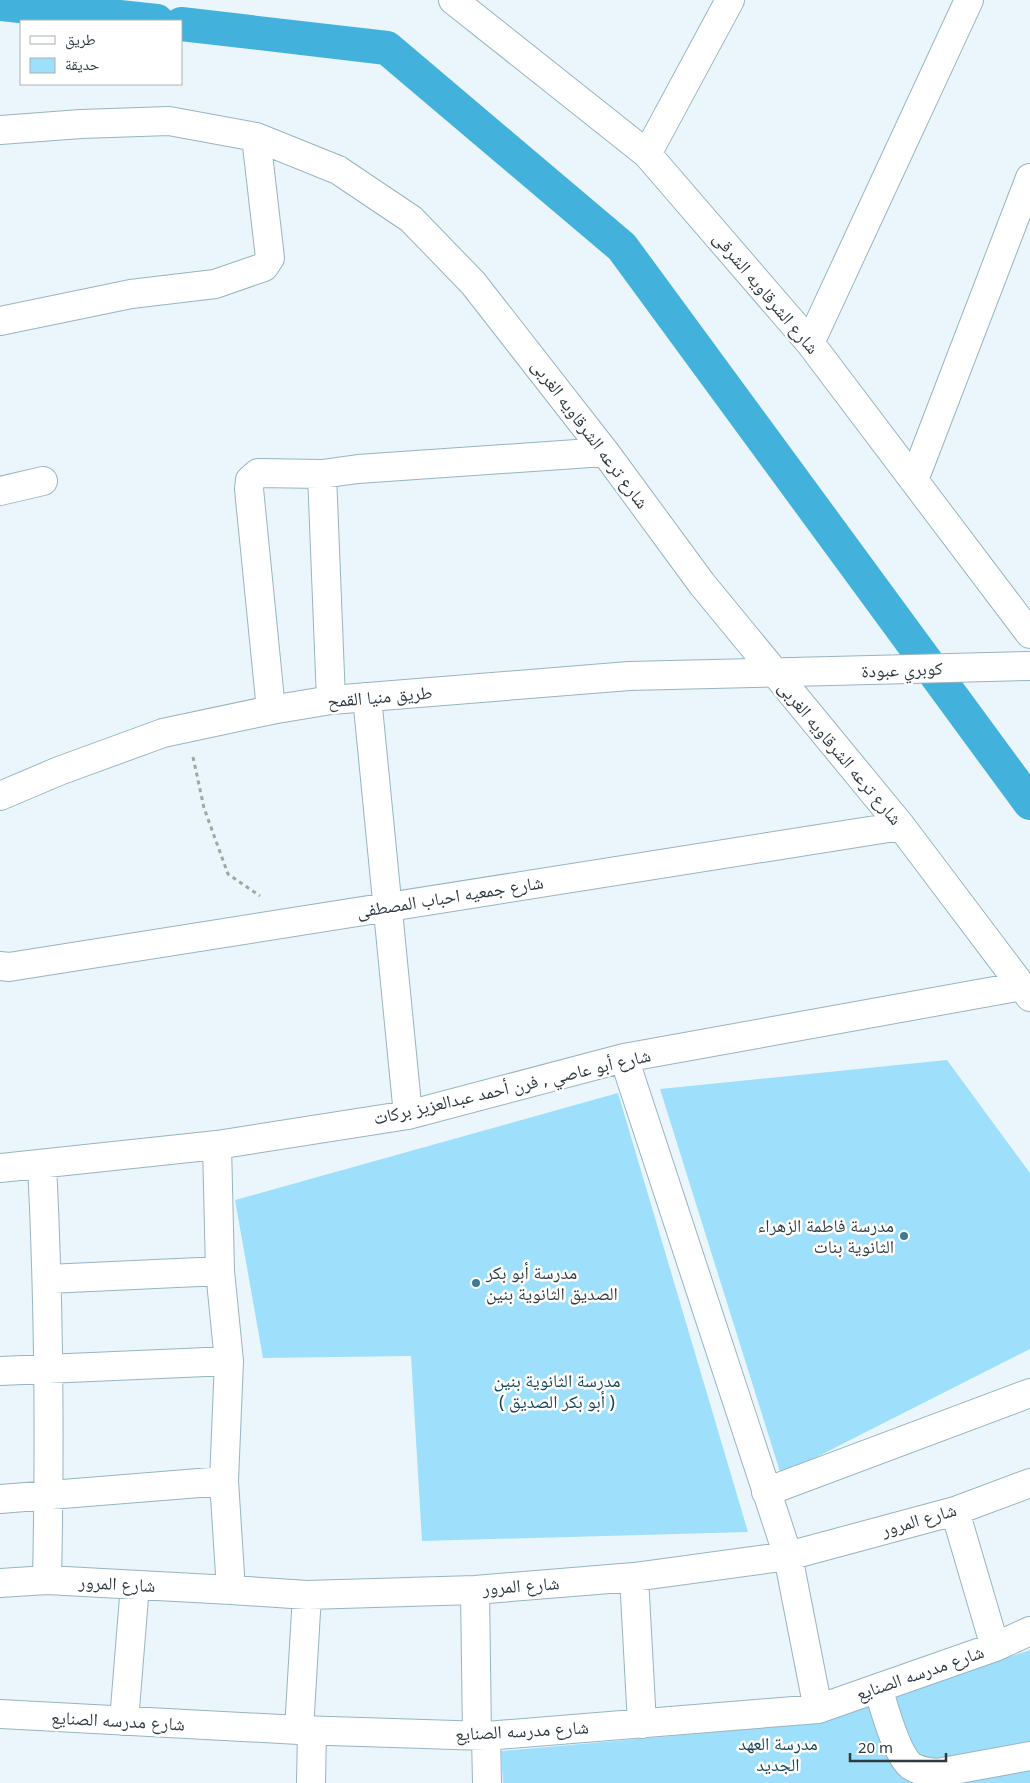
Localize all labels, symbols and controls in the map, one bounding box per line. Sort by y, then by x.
legend [20,20,182,85]
text: طريق [65,29,96,50]
text: حديقة [65,54,100,74]
street label: شارع الشرقاويه الشرقى [708,226,825,359]
street label: شارع ترعه الشرقاويه الغربى [527,354,655,513]
street label: كوبري عبودة [861,656,944,686]
street label: شارع ترعه الشرقاويه الغربى [773,675,908,829]
street label: طريق منيا القمح [326,679,433,714]
street label: شارع جمعيه احباب المصطفى [355,869,545,923]
street label: شارع أبو عاصي , فرن أحمد عبدالعزيز بركات [371,1042,654,1133]
place label: مدرسة فاطمة الزهراء الثانوية بنات [757,1213,894,1258]
marker: مدرسة فاطمة الزهراء الثانوية بنات [898,1230,910,1242]
place label: مدرسة أبو بكر الصديق الثانوية بنين [485,1260,618,1305]
marker: مدرسة أبو بكر الصديق الثانوية بنين [470,1277,482,1289]
park label: مدرسة الثانوية بنين ( أبو بكر الصديق ) [493,1368,621,1413]
street label: شارع المرور [877,1497,959,1541]
street label: شارع المرور [77,1569,156,1597]
street label: شارع المرور [481,1570,560,1600]
street label: شارع مدرسه الصنايع [852,1639,987,1706]
street label: شارع مدرسه الصنايع [51,1705,186,1736]
street label: شارع مدرسه الصنايع [454,1715,589,1746]
scale bar [850,1730,946,1762]
park label: مدرسة العهد الجديد [738,1731,818,1776]
text: 20 m [858,1737,893,1757]

